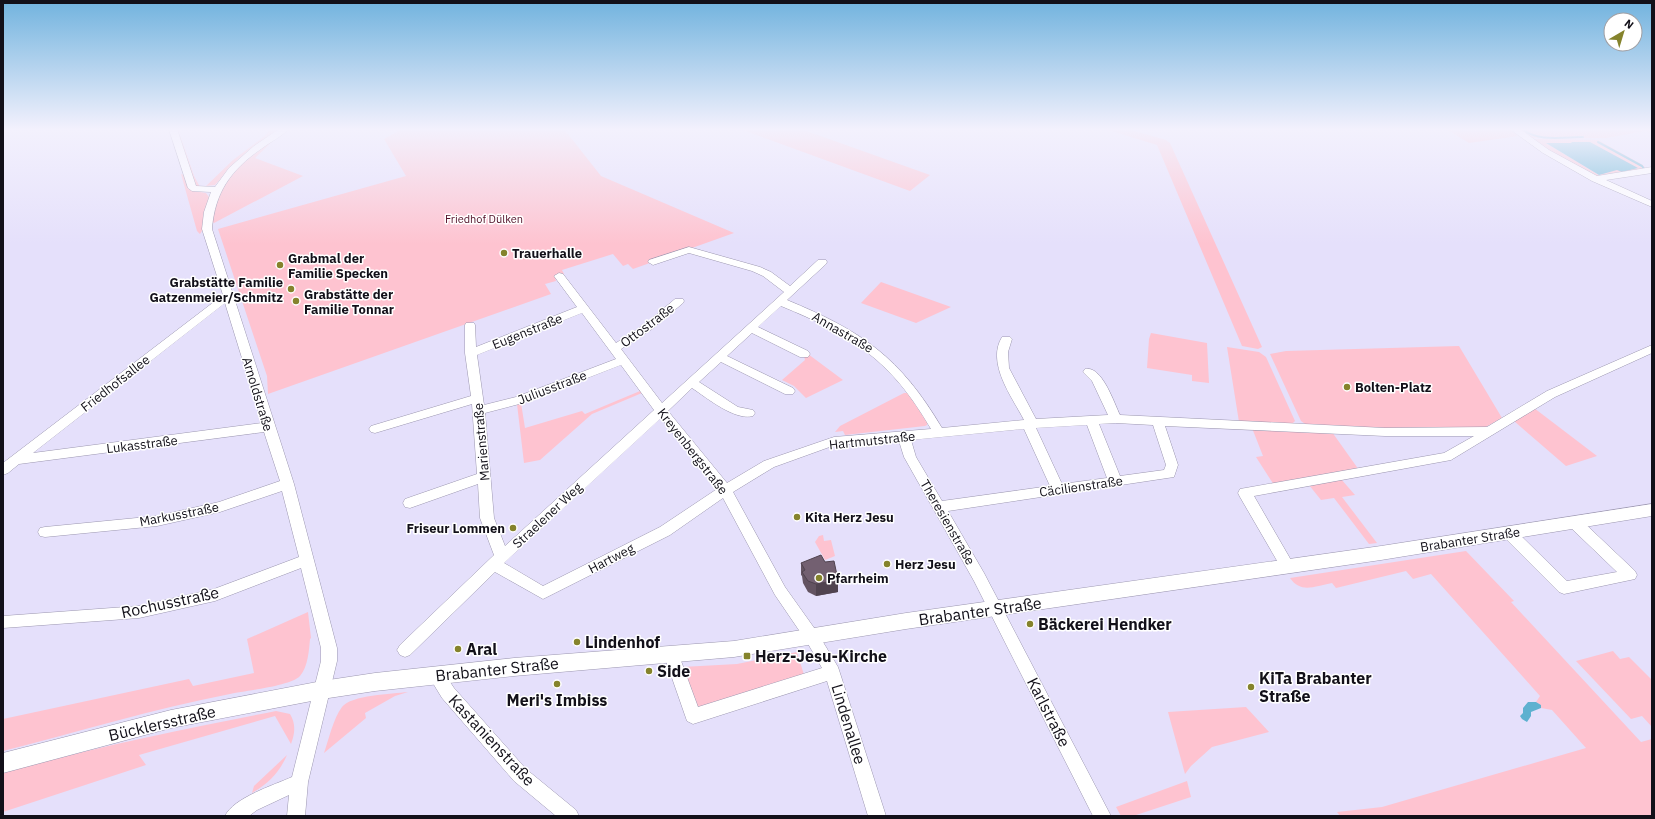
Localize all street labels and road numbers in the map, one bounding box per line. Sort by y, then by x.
street label: Ottostraße [617,300,678,351]
street label: Annastraße [809,308,876,357]
street label: Eugenstraße [490,310,565,353]
street label: Friedhofsallee [77,351,153,416]
street label: Arnoldstraße [238,355,277,433]
street label: Juliusstraße [515,367,589,408]
street label: Marienstraße [470,402,493,482]
street label: Kreyenbergstraße [654,405,732,498]
street label: Hartmutstraße [828,428,916,453]
street label: Lukasstraße [105,432,179,457]
street label: Cäcilienstraße [1038,472,1124,501]
street label: Theresienstraße [916,477,979,568]
street label: Straelener Weg [509,479,586,552]
street label: Markusstraße [138,498,220,531]
street label: Brabanter Straße [1419,523,1521,556]
street label: Hartweg [585,540,637,577]
street label: Rochusstraße [119,582,221,622]
street label: Brabanter Straße [917,592,1043,630]
street label: Brabanter Straße [434,653,560,685]
street label: Karlstraße [1023,674,1075,750]
street label: Lindenallee [827,681,871,767]
street label: Kastanienstraße [444,690,540,790]
street label: Bücklersstraße [106,701,218,745]

